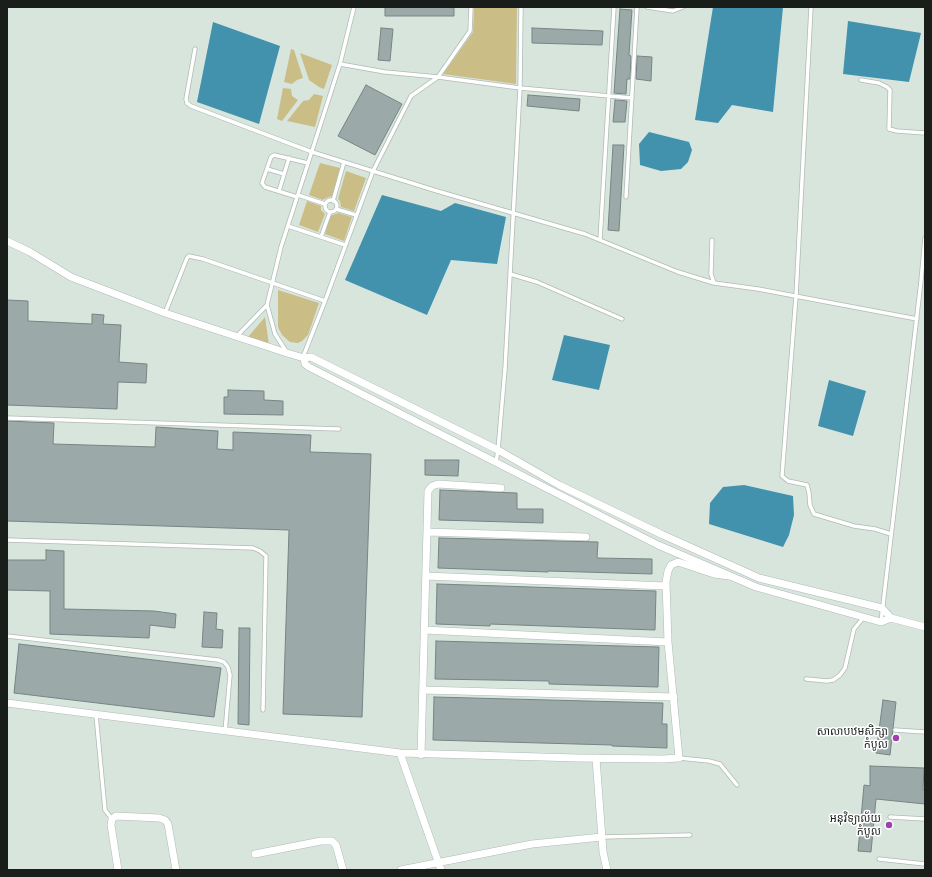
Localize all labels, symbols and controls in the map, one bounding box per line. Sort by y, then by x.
place label: សាលាបឋមសិក្សា កំបូល [817,725,888,751]
marker: សាលាបឋមសិក្សា កំបូល [891,733,901,743]
place label: អនុវិទ្យាល័យ កំបូល [830,812,881,838]
marker: អនុវិទ្យាល័យ កំបូល [884,820,894,830]

